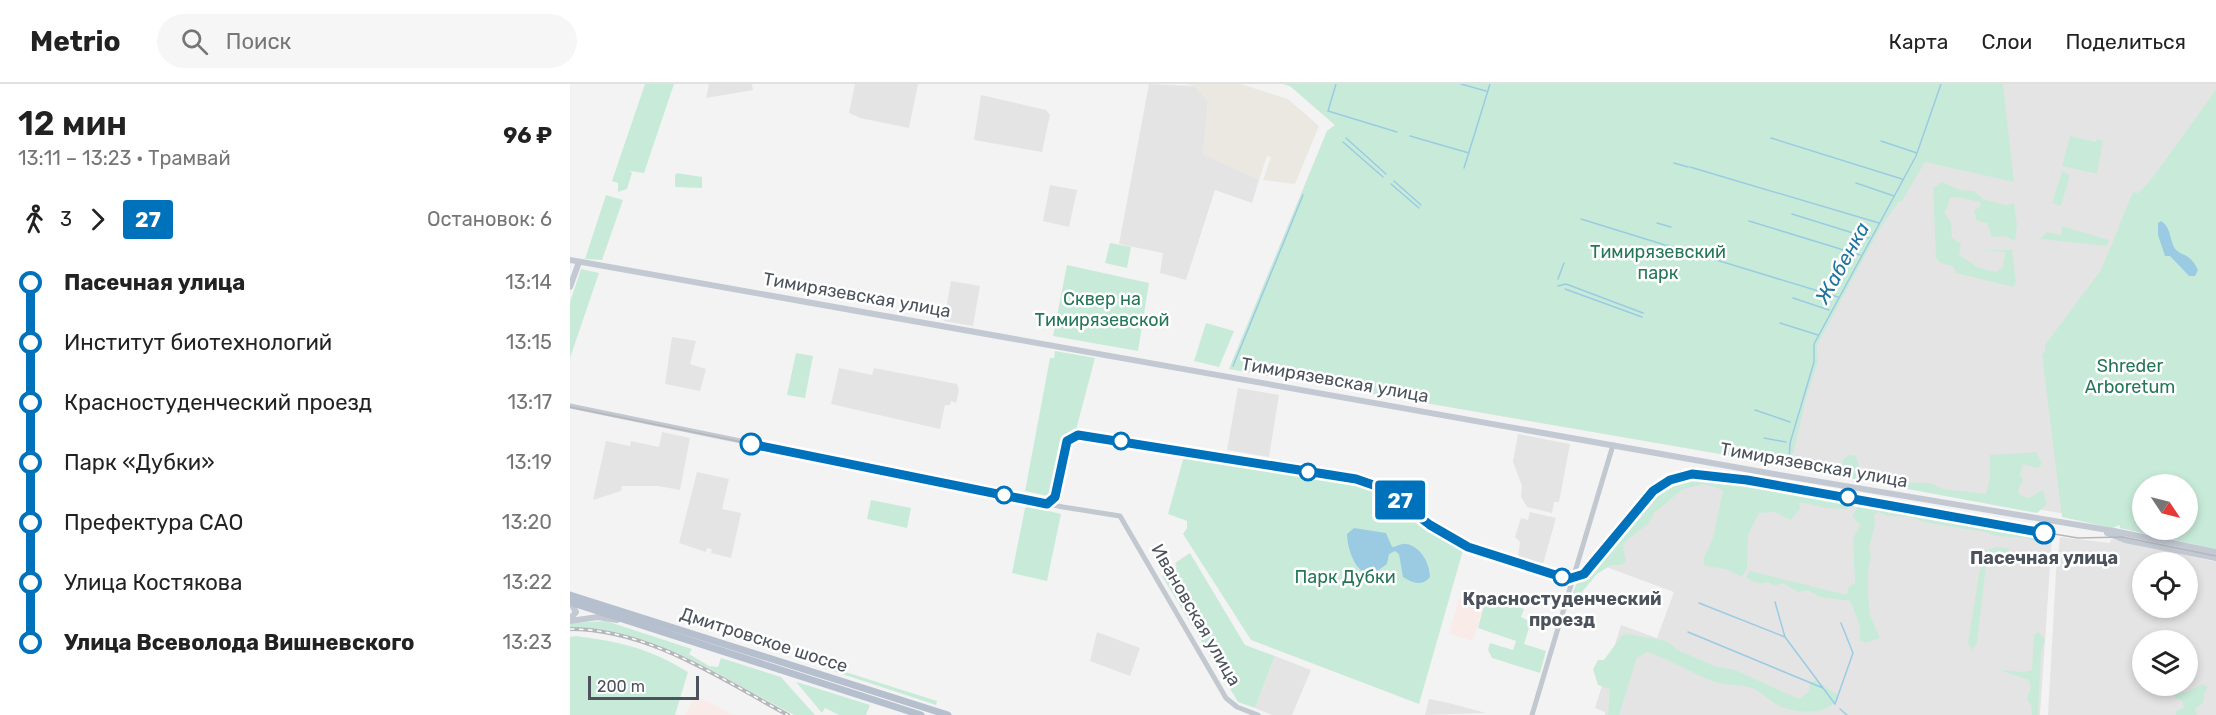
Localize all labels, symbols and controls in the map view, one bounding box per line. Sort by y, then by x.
search box [157,14,577,68]
text: Metrio [30,25,121,58]
icon: search [178,25,211,58]
text: Поиск [226,28,291,55]
text: Карта [1888,29,1948,54]
text: Слои [1981,29,2032,54]
text: Поделиться [2065,29,2186,54]
text: 12 мин [18,104,127,143]
text: 96 ₽ [503,122,552,149]
text: 13:11 – 13:23 · Трамвай [18,146,231,170]
icon: walk [18,203,51,236]
icon: forward [81,203,114,236]
text: 3 [60,207,72,231]
text: 27 [135,207,161,232]
text: Остановок: 6 [427,207,552,231]
water label: Жабенка [1810,218,1874,308]
park label: Тимирязевский парк [1590,241,1726,284]
street label: Тимирязевская улица [761,268,953,322]
text: Пасечная улица [64,269,245,296]
text: 13:14 [505,270,552,294]
park label: Сквер на Тимирязевской [1035,288,1170,331]
text: Институт биотехнологий [64,329,332,356]
text: 13:15 [506,330,552,354]
street label: Тимирязевская улица [1239,353,1431,407]
park label: Shreder Arboretum [2085,355,2175,398]
text: Красностуденческий проезд [64,389,372,416]
text: 13:17 [507,390,552,414]
unlabelled marker [1112,432,1130,450]
unlabelled marker [740,433,762,455]
street label: Тимирязевская улица [1718,438,1910,492]
text: Парк «Дубки» [64,449,215,476]
text: 13:19 [506,450,552,474]
unlabelled marker [1299,463,1317,481]
north arrow [2132,474,2198,540]
map controls [2132,474,2198,696]
line badge: 27 [1373,480,1427,520]
unlabelled marker [995,486,1013,504]
text: 27 [1387,488,1413,513]
unlabelled marker [1839,488,1857,506]
text: Префектура САО [64,509,243,536]
text: 13:20 [502,510,552,534]
marker: Пасечная улица [2033,522,2055,544]
street label: Ивановская улица [1146,540,1246,690]
place label: Пасечная улица [1970,547,2118,569]
button: locate [2132,552,2198,618]
park label: Парк Дубки [1294,566,1396,588]
marker: Красностуденческий проезд [1553,568,1571,586]
text: Улица Костякова [64,569,242,596]
text: 13:22 [503,570,552,594]
place label: Красностуденческий проезд [1463,588,1661,631]
street label: Дмитровское шоссе [677,603,851,677]
text: Улица Всеволода Вишневского [64,629,415,656]
text: 13:23 [503,630,552,654]
button: layers [2132,630,2198,696]
scale bar [588,673,699,700]
text: 200 m [597,677,645,696]

